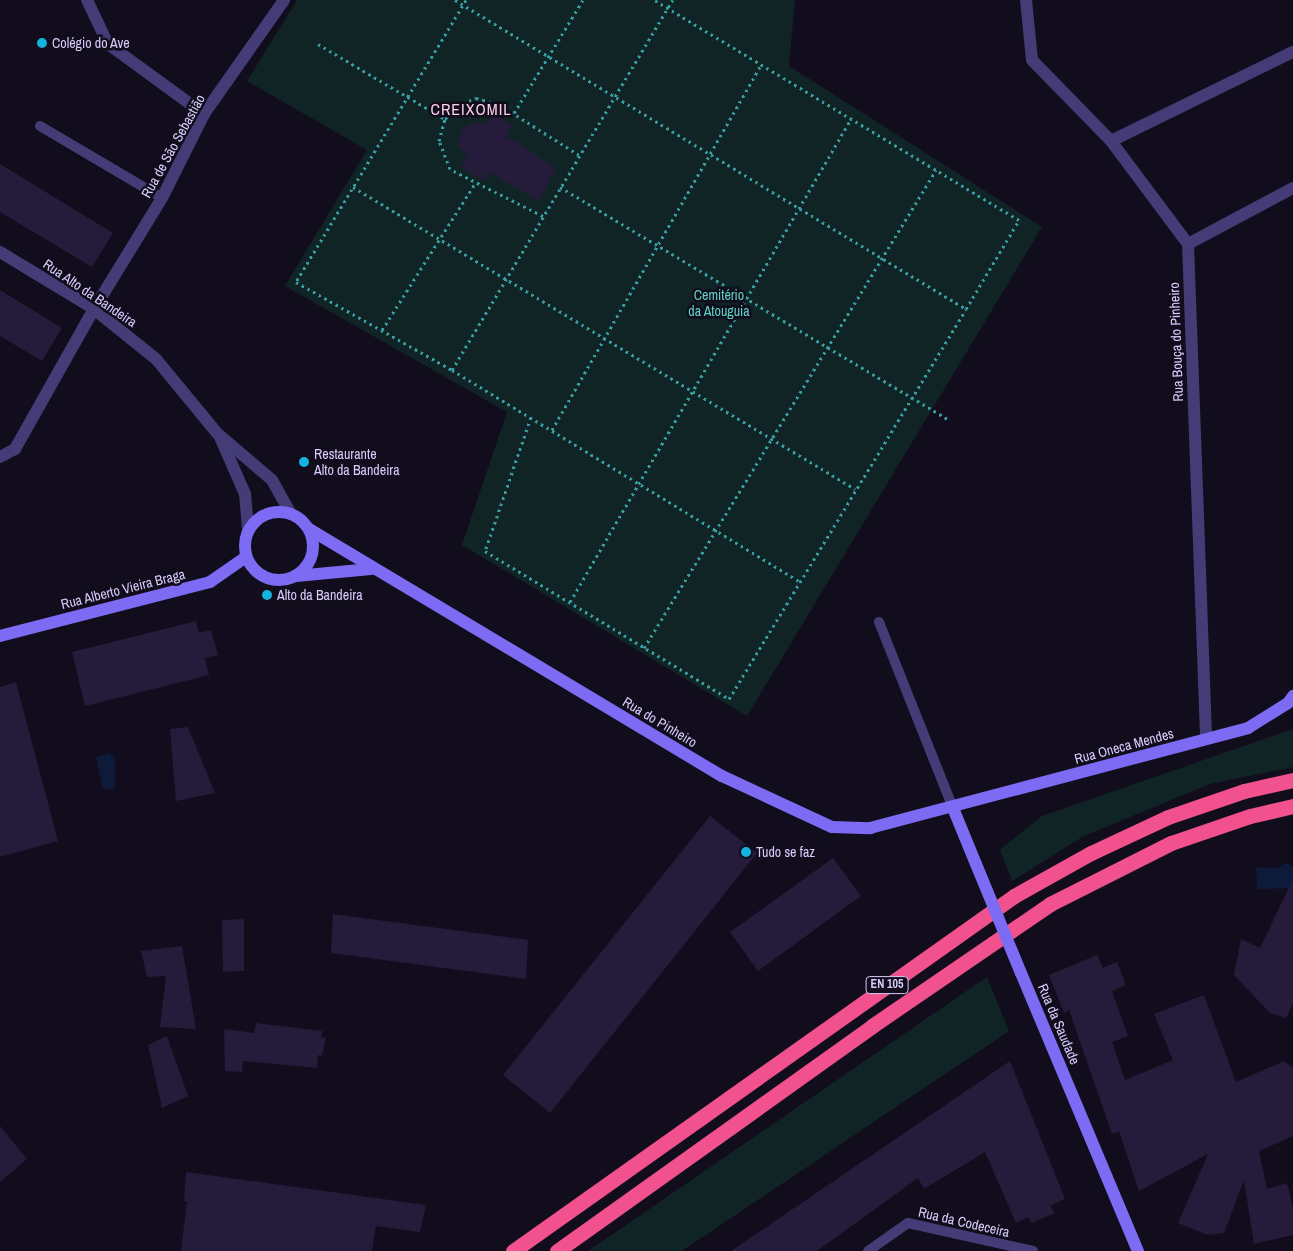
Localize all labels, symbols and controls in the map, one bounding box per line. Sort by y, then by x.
place label: Colégio do Ave [52,35,130,51]
marker: Colégio do Ave [36,37,48,49]
street label: Rua de São Sebastião [138,91,208,201]
district label: CREIXOMIL [429,99,513,119]
street label: Rua Alto da Bandeira [40,255,140,331]
street label: Rua Bouça do Pinheiro [1166,282,1186,402]
park label: Cemitério da Atouguia [688,287,750,320]
place label: Restaurante Alto da Bandeira [314,446,400,478]
marker: Restaurante Alto da Bandeira [298,456,310,468]
street label: Rua Alberto Vieira Braga [59,565,187,613]
place label: Alto da Bandeira [277,587,363,603]
marker: Alto da Bandeira [261,589,273,601]
street label: Rua do Pinheiro [620,693,700,751]
street label: Rua Oneca Mendes [1073,725,1175,767]
place label: Tudo se faz [756,844,815,860]
marker: Tudo se faz [740,846,752,858]
road number: EN 105 [864,976,910,994]
street label: Rua da Saudade [1034,981,1084,1067]
street label: Rua da Codeceira [917,1203,1011,1241]

